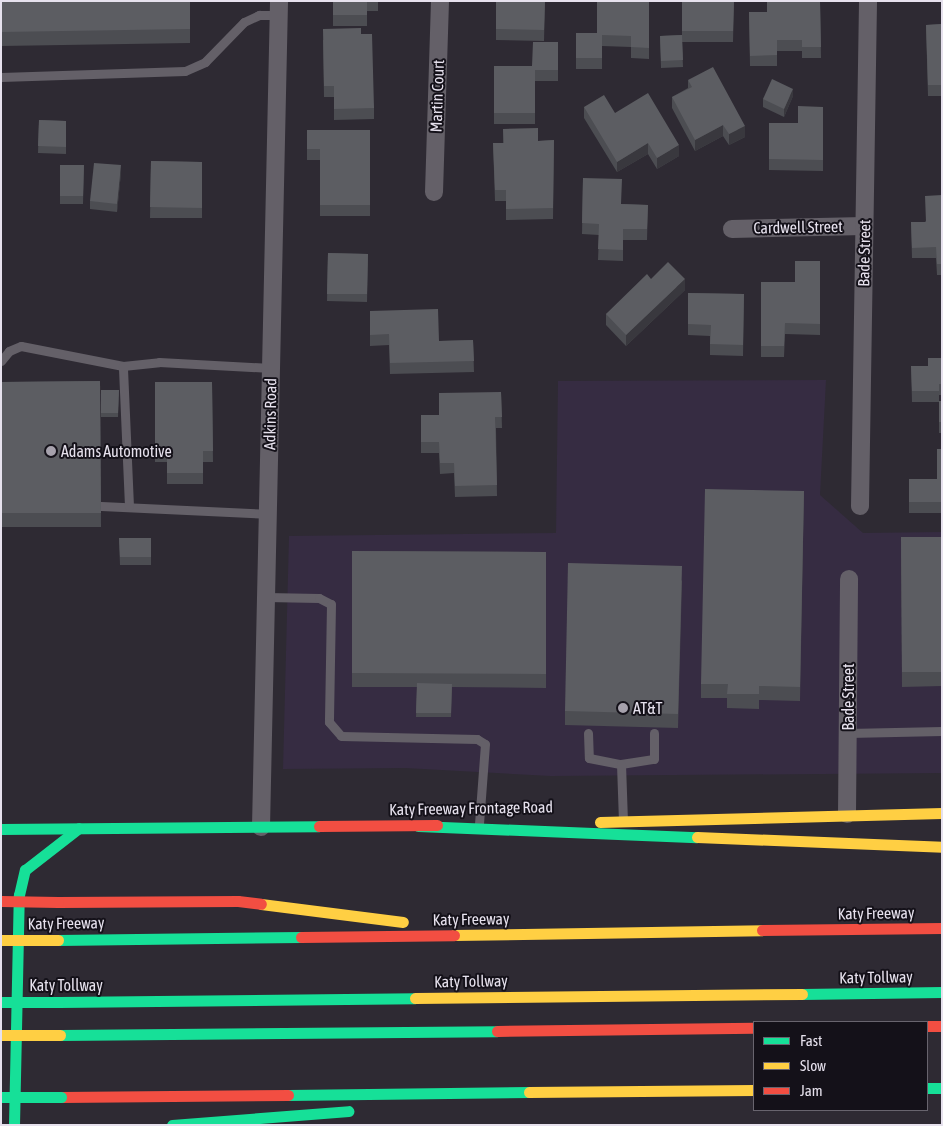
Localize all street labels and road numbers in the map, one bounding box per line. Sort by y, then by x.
street label: Martin Court [426,59,448,133]
street label: Cardwell Street [753,217,843,237]
street label: Bade Street [854,219,874,287]
street label: Adkins Road [260,378,280,450]
street label: Bade Street [838,663,858,731]
street label: Katy Freeway Frontage Road [389,797,553,819]
street label: Katy Freeway [837,903,915,923]
street label: Katy Freeway [432,909,510,929]
street label: Katy Freeway [27,913,105,933]
street label: Katy Tollway [839,967,913,987]
street label: Katy Tollway [434,971,508,991]
street label: Katy Tollway [29,975,103,995]

